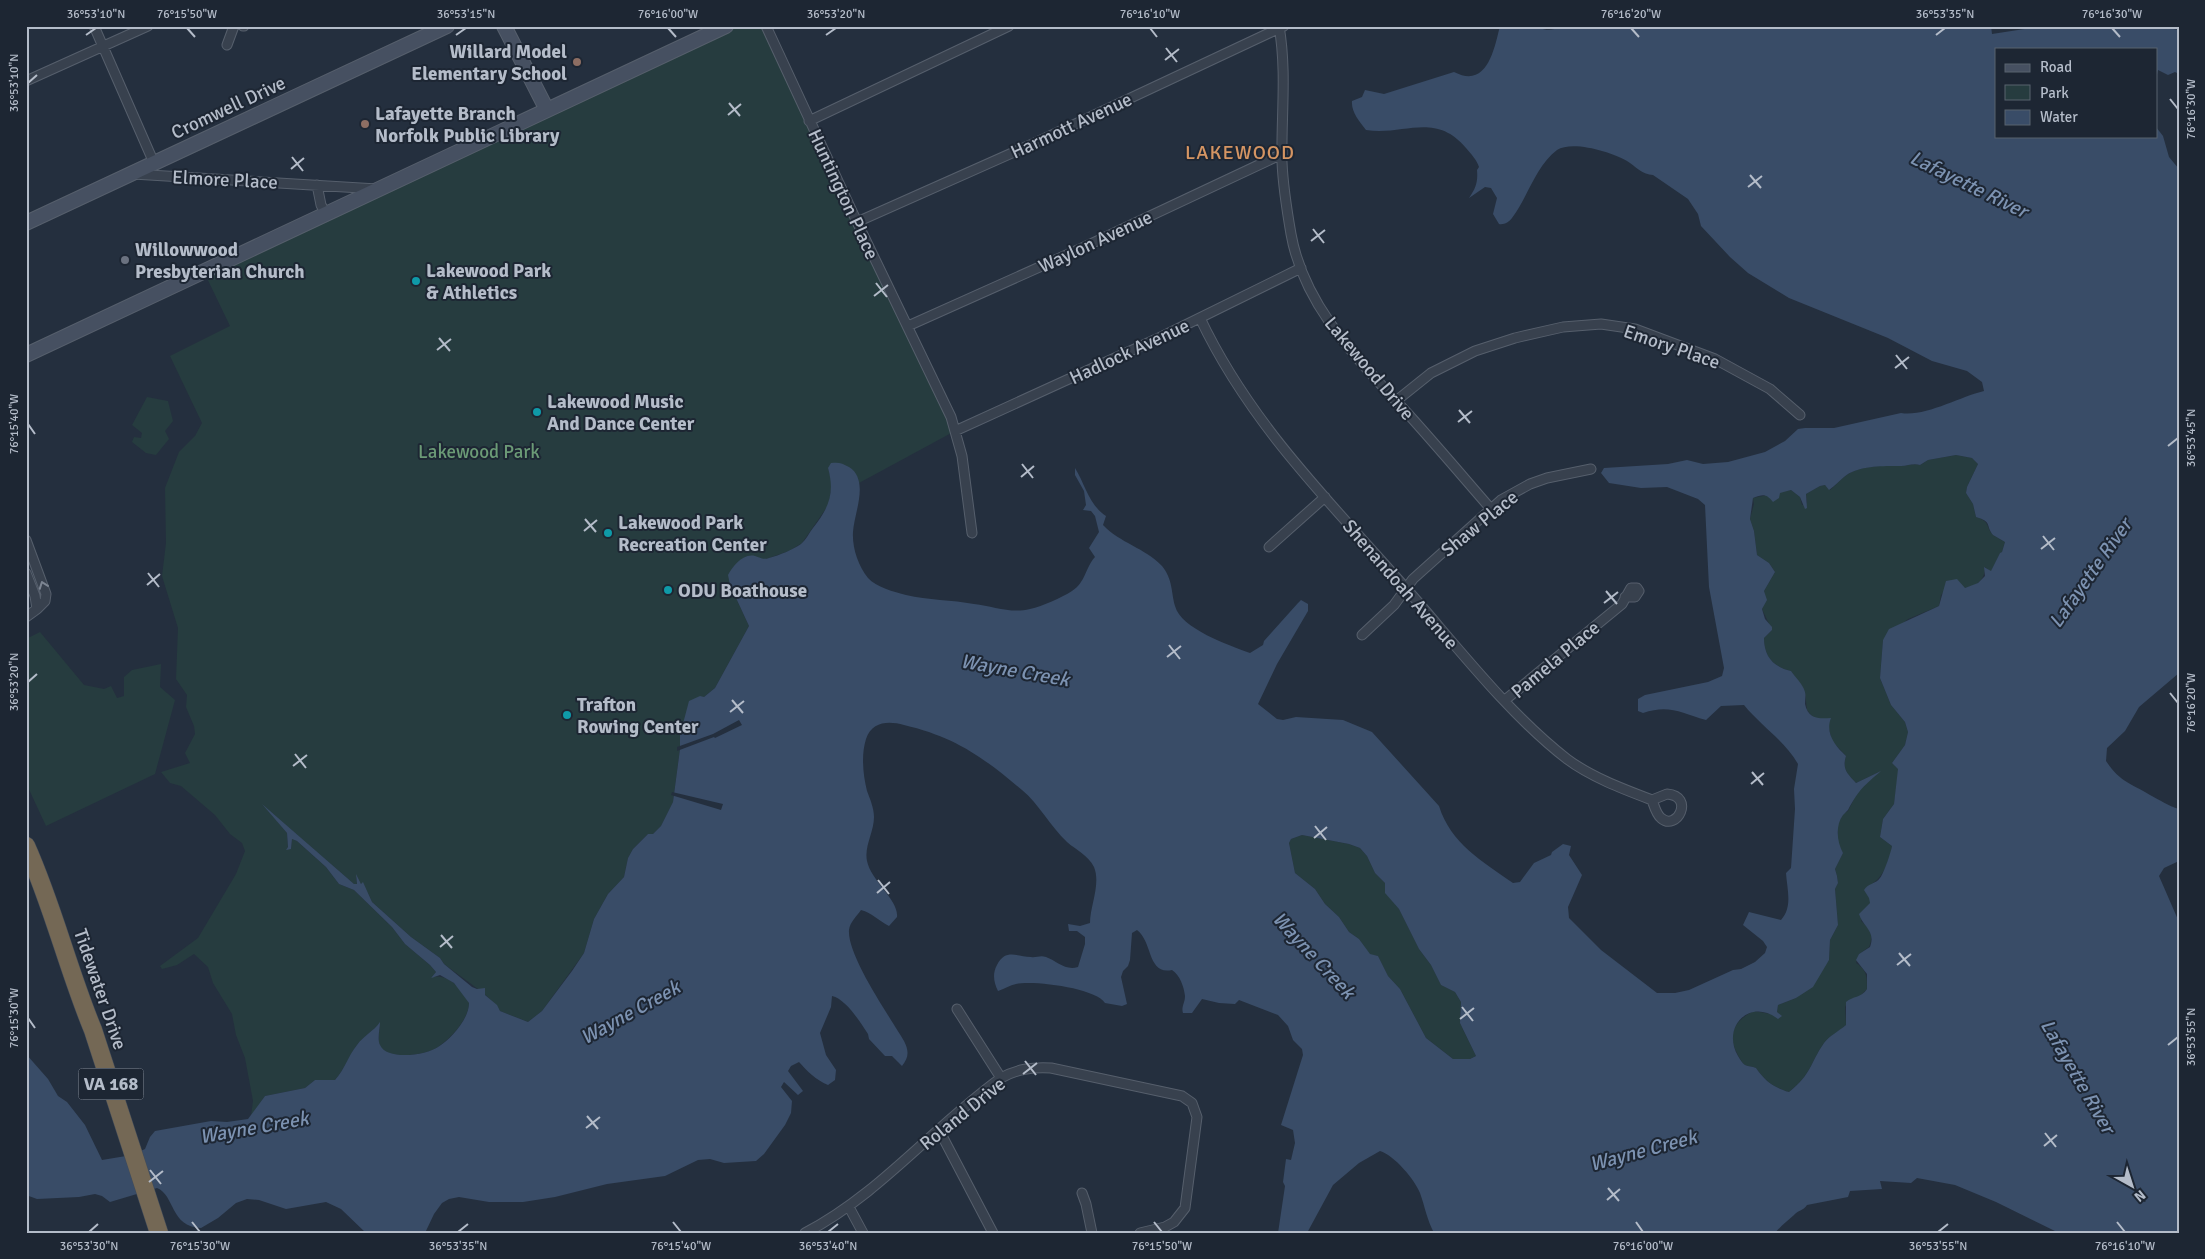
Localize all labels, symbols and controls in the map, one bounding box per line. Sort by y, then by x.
text: 36°53'10"N [67,7,125,22]
text: 76°15'50"W [157,7,217,22]
text: 36°53'15"N [437,7,495,22]
text: 76°16'00"W [638,7,698,22]
text: 36°53'20"N [807,7,865,22]
text: 76°16'10"W [1120,7,1180,22]
text: 76°16'20"W [1601,7,1661,22]
text: 36°53'35"N [1916,7,1974,22]
text: 76°16'30"W [2082,7,2142,22]
place label: Willard Model Elementary School [411,40,567,86]
legend [1995,48,2158,138]
text: 36°53'10"N [7,54,22,112]
marker: Willard Model Elementary School [571,56,583,68]
text: Road [2040,58,2072,76]
street label: Cromwell Drive [167,71,289,145]
text: 76°16'30"W [2184,79,2199,139]
text: Park [2040,84,2069,102]
street label: Harmott Avenue [1007,87,1136,165]
place label: Lafayette Branch Norfolk Public Library [375,102,560,148]
text: Water [2040,108,2078,126]
marker: Lafayette Branch Norfolk Public Library [359,118,371,130]
street label: Huntington Place [802,125,884,263]
district label: LAKEWOOD [1185,140,1295,165]
water label: Lafayette River [1906,145,2034,225]
street label: Elmore Place [171,165,278,195]
street label: Waylon Avenue [1035,205,1156,279]
place label: Willowwood Presbyterian Church [135,238,304,284]
marker: Willowwood Presbyterian Church [119,254,131,266]
place label: Lakewood Park & Athletics [426,259,551,305]
marker: Lakewood Park & Athletics [410,275,422,287]
street label: Lakewood Drive [1319,312,1419,425]
street label: Hadlock Avenue [1066,314,1193,390]
street label: Emory Place [1620,319,1723,375]
place label: Lakewood Music And Dance Center [547,390,695,436]
text: 76°15'40"W [7,394,22,454]
marker: Lakewood Music And Dance Center [531,406,543,418]
text: 36°53'45"N [2184,409,2199,467]
park label: Lakewood Park [418,440,540,464]
street label: Shaw Place [1436,485,1523,562]
place label: Lakewood Park Recreation Center [618,511,767,557]
water label: Lafayette River [2044,512,2139,633]
street label: Shenandoah Avenue [1337,515,1463,655]
marker: Lakewood Park Recreation Center [602,527,614,539]
place label: ODU Boathouse [678,579,807,603]
one-way arrow [39,581,49,590]
marker: ODU Boathouse [662,584,674,596]
street label: Pamela Place [1506,616,1605,704]
water label: Wayne Creek [959,649,1073,693]
text: 36°53'20"N [7,653,22,711]
text: 76°16'20"W [2184,673,2199,733]
place label: Trafton Rowing Center [577,693,699,739]
marker: Trafton Rowing Center [561,709,573,721]
water label: Wayne Creek [1267,907,1362,1006]
street label: Tidewater Drive [68,926,132,1053]
water label: Wayne Creek [576,974,686,1050]
text: 76°15'30"W [7,988,22,1048]
text: 36°53'55"N [2184,1008,2199,1066]
water label: Lafayette River [2035,1015,2122,1140]
road number: VA 168 [78,1068,144,1100]
street label: Roland Drive [915,1072,1010,1156]
water label: Wayne Creek [198,1105,312,1149]
water label: Wayne Creek [1587,1124,1701,1177]
north arrow [2108,1162,2158,1212]
text: N [2131,1186,2149,1205]
text: 36°53'30"N [60,1239,118,1254]
text: 76°15'30"W [170,1239,230,1254]
text: 36°53'35"N [429,1239,487,1254]
text: 76°15'40"W [651,1239,711,1254]
text: 36°53'40"N [799,1239,857,1254]
text: 76°15'50"W [1132,1239,1192,1254]
text: 76°16'00"W [1613,1239,1673,1254]
text: 36°53'55"N [1909,1239,1967,1254]
text: 76°16'10"W [2095,1239,2155,1254]

